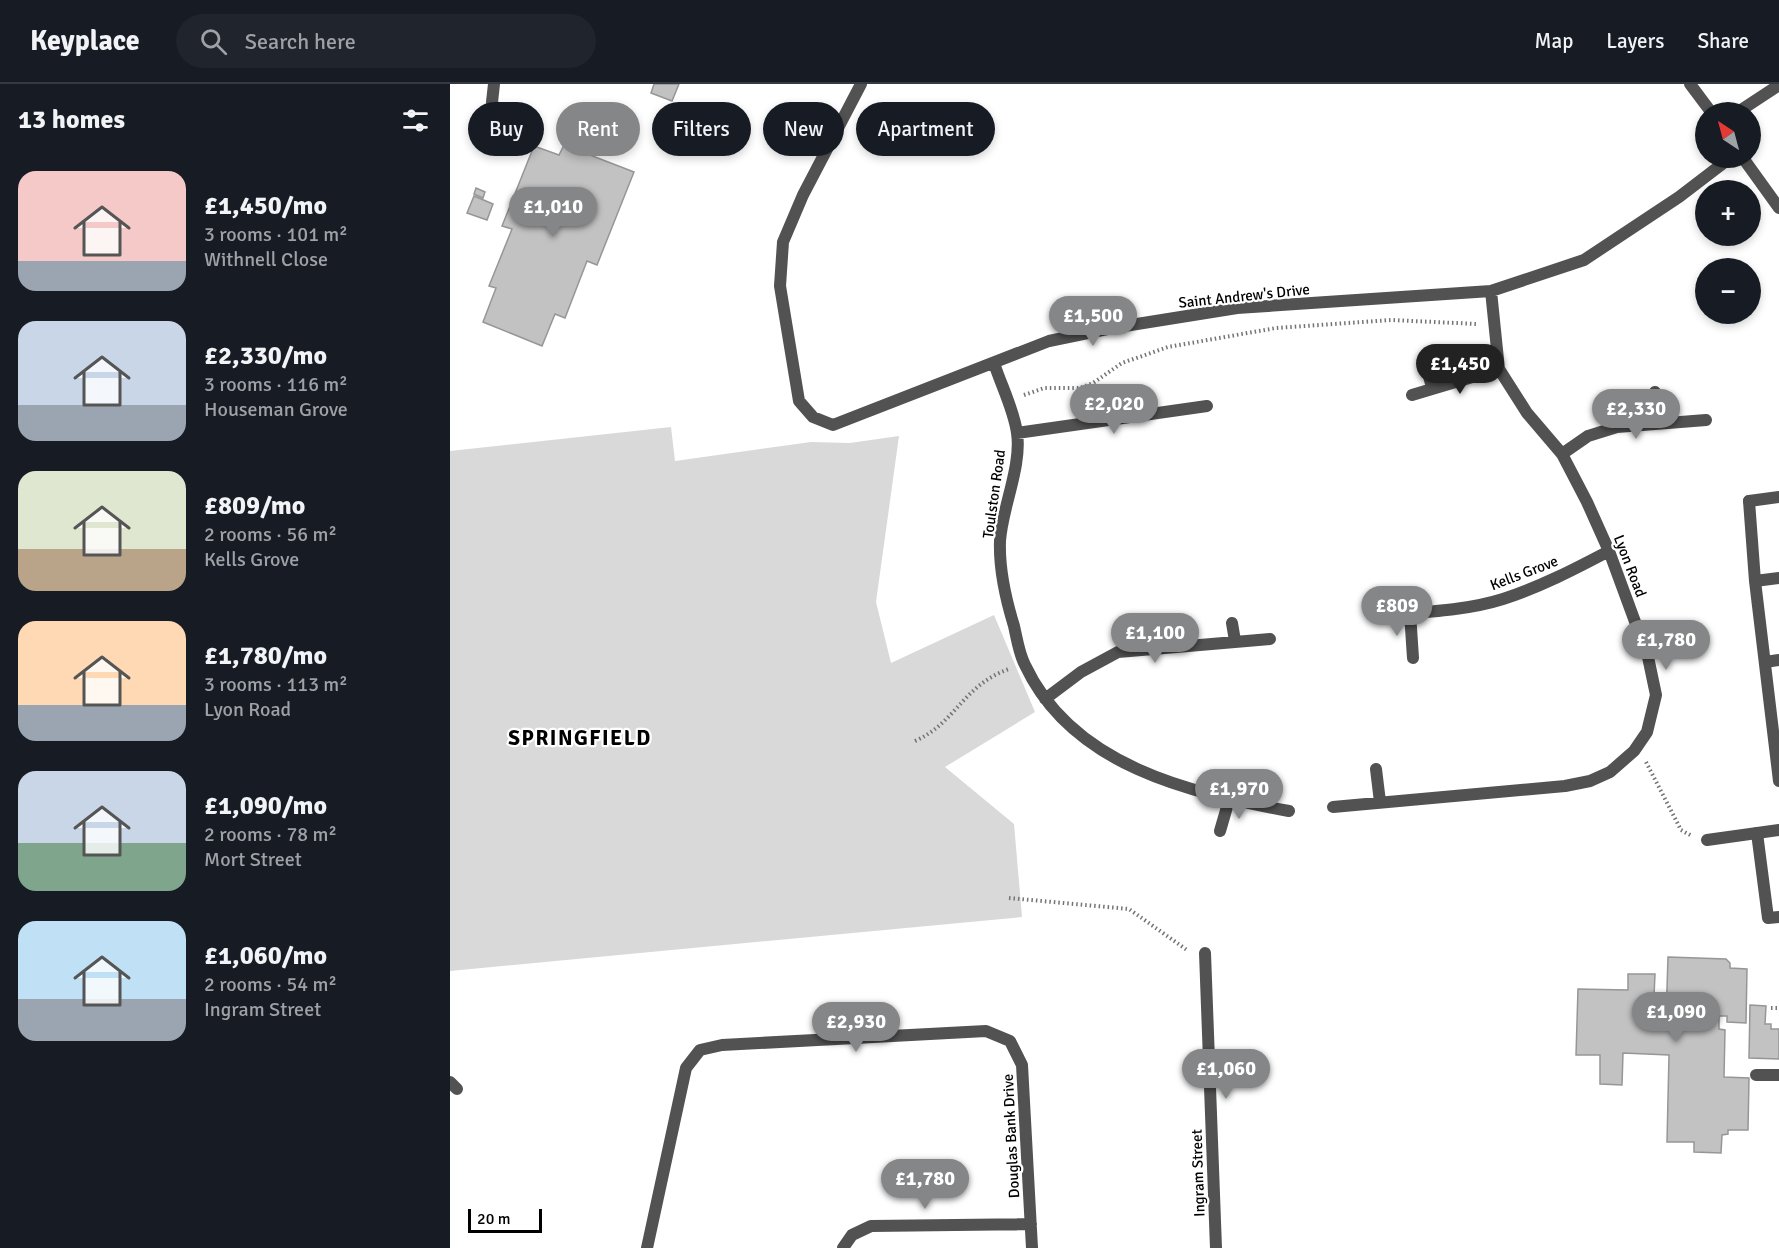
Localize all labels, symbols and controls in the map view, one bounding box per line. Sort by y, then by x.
search box [176,14,596,68]
text: Keyplace [30,24,140,58]
icon: search [197,25,230,58]
text: Search here [245,28,356,55]
text: Map [1535,28,1573,54]
text: Layers [1606,28,1664,54]
text: Share [1697,28,1749,54]
chip: Buy [468,102,544,156]
chip: Rent [556,102,640,156]
chip: Filters [652,102,751,156]
chip: New [763,102,844,156]
chip: Apartment [856,102,995,156]
north arrow [1695,102,1761,168]
map controls [1695,102,1761,324]
text: 13 homes [18,104,125,136]
icon: filters [399,104,432,137]
button: + [1695,180,1761,246]
pin: £1,010 [504,187,602,238]
text: £1,450/mo [204,190,327,222]
text: £1,010 [523,194,583,219]
icon: home [66,195,138,267]
text: 3 rooms · 101 m² [204,222,348,247]
text: Withnell Close [204,247,328,272]
button: − [1695,258,1761,324]
street label: Saint Andrew's Drive [1177,280,1311,312]
pin: £1,500 [1044,296,1142,347]
text: £1,500 [1063,303,1123,328]
text: £2,330/mo [204,340,327,372]
pin: £1,450 [1411,344,1509,395]
icon: home [66,345,138,417]
text: £1,450 [1430,351,1490,376]
text: 3 rooms · 116 m² [204,372,348,397]
pin: £2,020 [1065,384,1163,435]
pin: £2,330 [1587,389,1685,440]
text: £2,020 [1084,391,1144,416]
text: £2,330 [1606,396,1666,421]
text: Houseman Grove [204,397,348,422]
street label: Toulston Road [979,448,1009,540]
text: £809/mo [204,490,305,522]
icon: home [66,495,138,567]
text: 2 rooms · 56 m² [204,522,337,547]
street label: Lyon Road [1610,532,1650,600]
text: Kells Grove [204,547,299,572]
street label: Kells Grove [1487,552,1561,594]
pin: £809 [1361,586,1433,637]
text: £809 [1375,593,1419,618]
pin: £1,100 [1106,613,1204,664]
text: £1,100 [1125,620,1185,645]
pin: £1,780 [1617,620,1715,671]
text: £1,780 [1636,627,1696,652]
text: £1,780/mo [204,640,327,672]
icon: home [66,645,138,717]
text: 3 rooms · 113 m² [204,672,348,697]
text: Lyon Road [204,697,291,722]
district label: SPRINGFIELD [508,725,652,751]
pin: £1,970 [1190,769,1288,820]
text: £1,970 [1209,776,1269,801]
text: £1,090/mo [204,790,327,822]
icon: home [66,795,138,867]
text: 2 rooms · 78 m² [204,822,337,847]
text: Mort Street [204,847,302,872]
text: £1,060/mo [204,940,327,972]
icon: home [66,945,138,1017]
text: 2 rooms · 54 m² [204,972,337,997]
pin: £1,090 [1627,992,1725,1043]
text: Ingram Street [204,997,321,1022]
text: £1,090 [1646,999,1706,1024]
pin: £2,930 [807,1002,905,1053]
text: £2,930 [826,1009,886,1034]
pin: £1,060 [1177,1049,1275,1100]
text: £1,060 [1196,1056,1256,1081]
street label: Douglas Bank Drive [999,1073,1023,1199]
street label: Ingram Street [1187,1129,1209,1217]
pin: £1,780 [876,1159,974,1210]
text: £1,780 [895,1166,955,1191]
scale bar [468,1206,542,1234]
text: 20 m [477,1209,511,1229]

